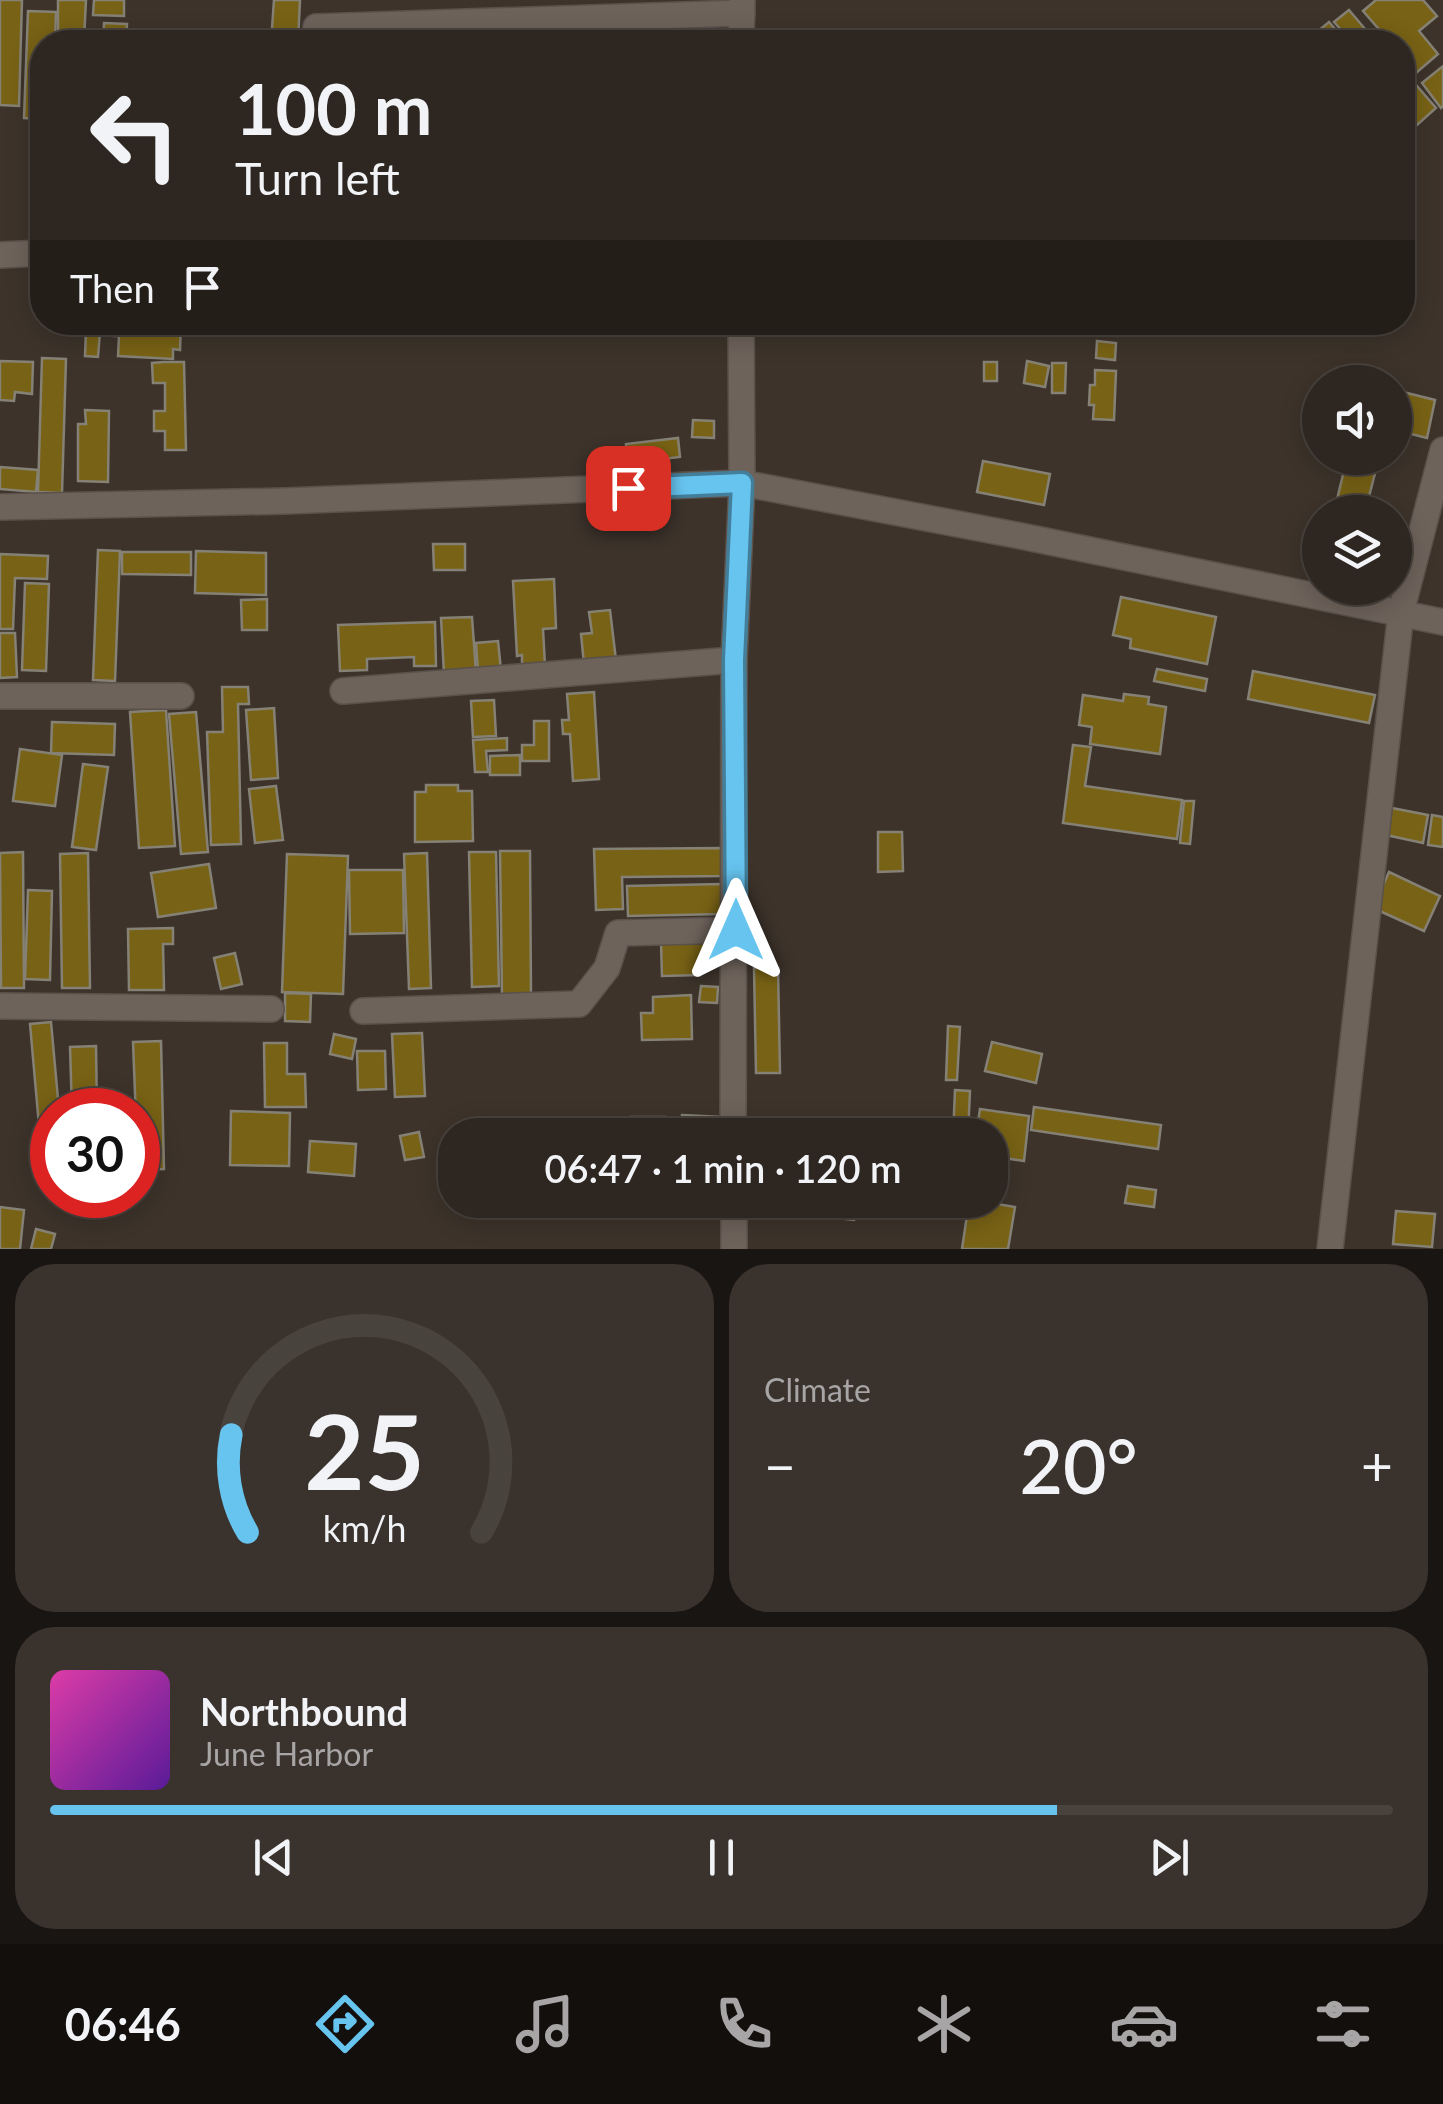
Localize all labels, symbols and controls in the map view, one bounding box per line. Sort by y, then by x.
text: 100 m [235,66,432,150]
icon: left [70,70,200,200]
text: Turn left [235,151,400,205]
icon: arrive [175,260,230,315]
text: Then [70,265,155,311]
map controls [1302,365,1412,605]
button: sound [1302,365,1412,475]
pin [586,446,671,531]
icon: arrive [601,461,656,516]
button: layers [1302,495,1412,605]
position arrow [684,878,788,982]
speed limit sign: 30 [30,1088,160,1218]
text: 06:47 · 1 min · 120 m [545,1145,901,1191]
text: Climate [764,1370,871,1409]
text: 25 [304,1387,425,1512]
text: 20° [1019,1420,1138,1510]
text: − [764,1432,796,1498]
text: + [1361,1432,1393,1498]
text: km/h [323,1507,406,1550]
text: Northbound [200,1688,408,1734]
text: June Harbor [200,1734,373,1773]
icon: previous [246,1830,301,1885]
icon: pause [694,1830,749,1885]
icon: next [1142,1830,1197,1885]
icon: directions [310,1989,380,2059]
icon: music [510,1989,580,2059]
icon: phone [709,1989,779,2059]
icon: climate [909,1989,979,2059]
icon: car [1109,1989,1179,2059]
icon: filters [1308,1989,1378,2059]
text: 06:46 [65,1997,181,2051]

